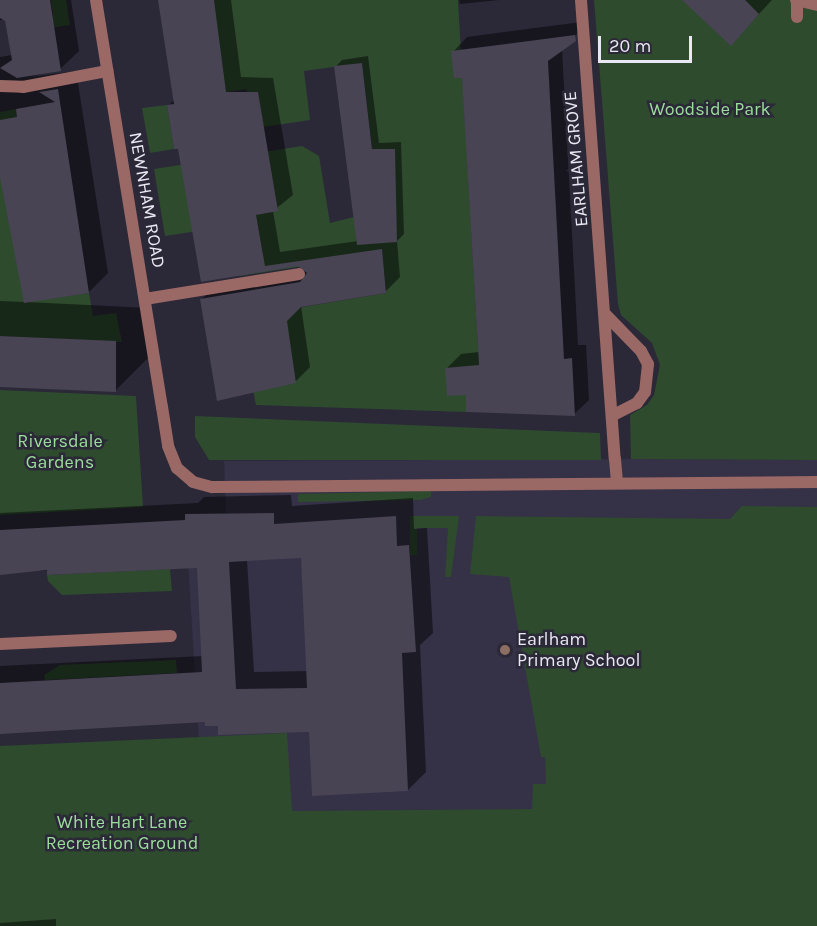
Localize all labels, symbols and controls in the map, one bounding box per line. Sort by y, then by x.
scale bar [601,24,696,62]
text: 20 m [609,35,651,57]
street label: EARLHAM GROVE [559,90,593,228]
park label: Woodside Park [649,98,771,120]
street label: NEWNHAM ROAD [124,130,170,270]
park label: Riversdale Gardens [17,431,103,474]
place label: Earlham Primary School [517,629,640,672]
marker: Earlham Primary School [498,643,512,657]
park label: White Hart Lane Recreation Ground [46,812,198,854]

